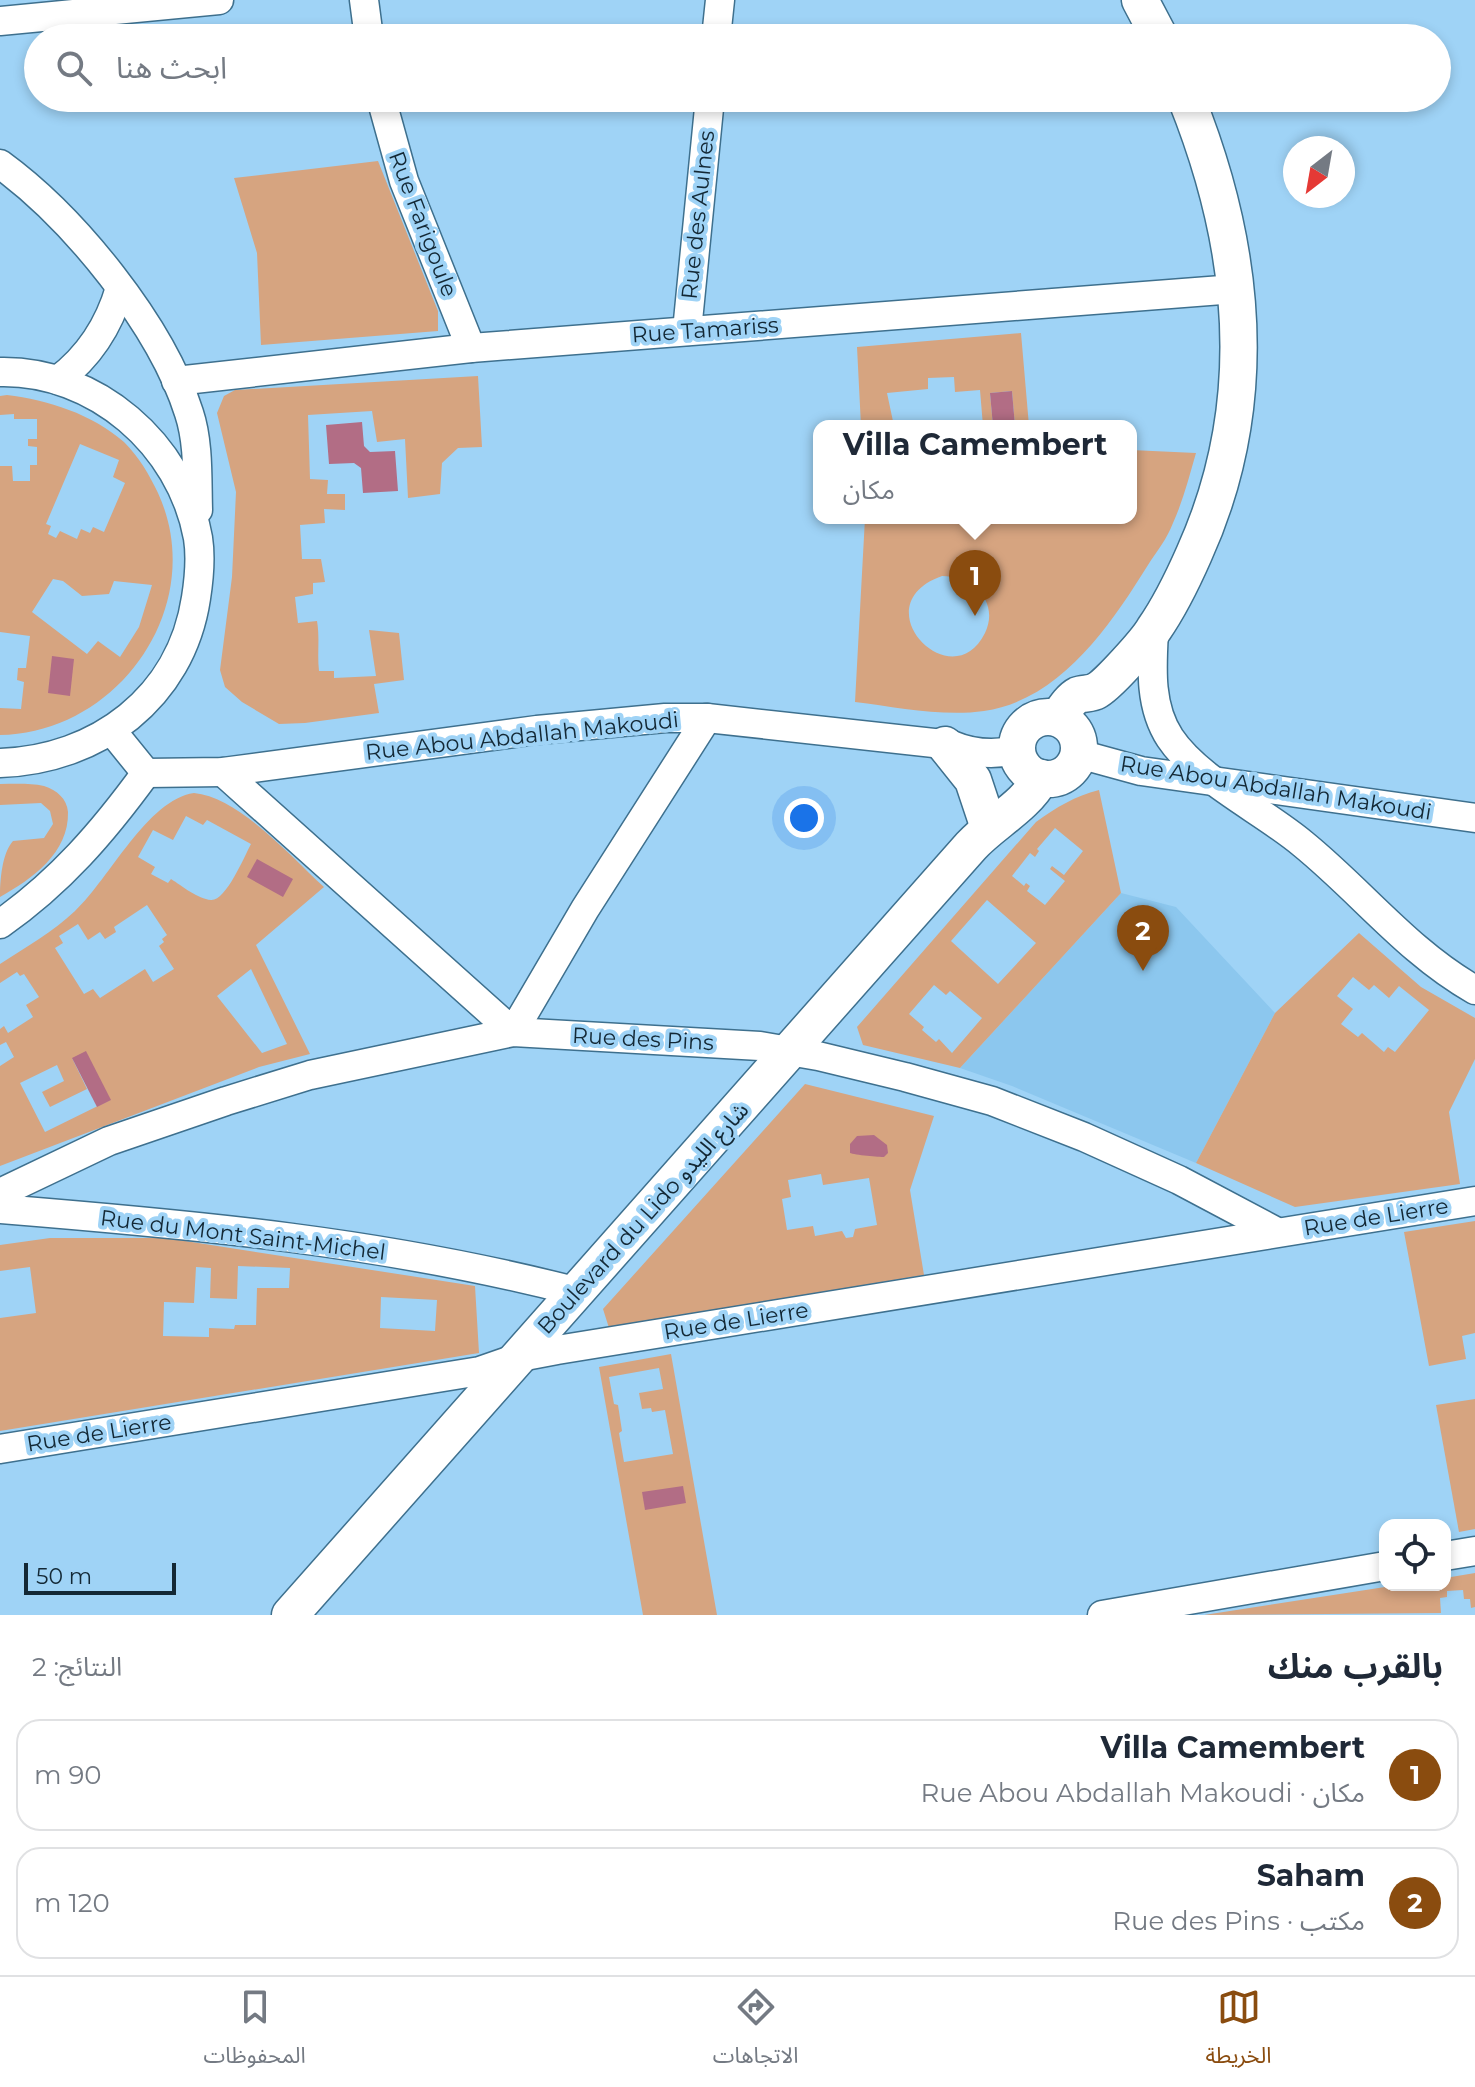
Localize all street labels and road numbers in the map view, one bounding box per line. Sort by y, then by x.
street label: Rue des Aulnes [676,129,720,301]
street label: Rue Farigoule [383,147,463,301]
street label: Rue Tamariss [631,311,780,349]
street label: Rue Abou Abdallah Makoudi [364,706,680,766]
street label: Rue Abou Abdallah Makoudi [1118,750,1434,826]
street label: Rue des Pins [571,1022,715,1056]
street label: Boulevard du Lido شارع الليدو [532,1097,757,1341]
street label: Rue de Lierre [1302,1192,1450,1242]
street label: Rue du Mont Saint-Michel [99,1204,387,1266]
street label: Rue de Lierre [662,1296,810,1346]
street label: Rue de Lierre [25,1408,173,1458]

